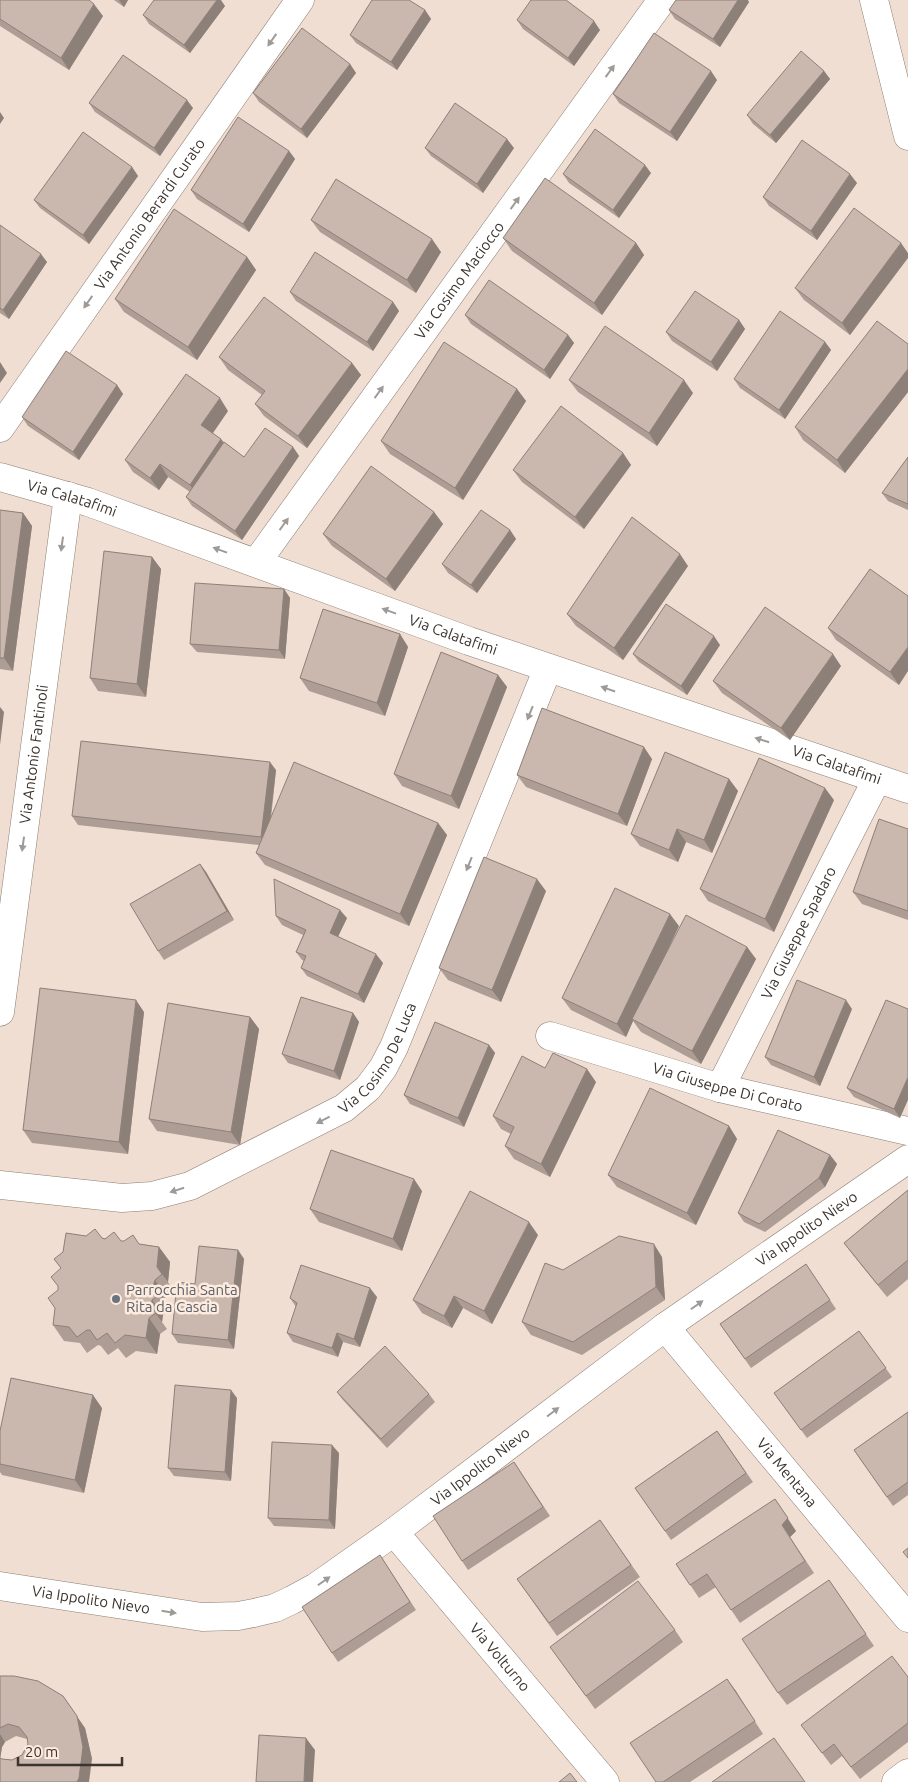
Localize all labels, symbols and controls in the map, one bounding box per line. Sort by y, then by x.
one-way arrow [267,33,277,47]
one-way arrow [605,65,616,78]
street label: Via Antonio Berardi Curato [91,135,208,293]
one-way arrow [510,196,520,210]
street label: Via Cosimo Maciocco [411,218,507,343]
one-way arrow [83,295,93,309]
one-way arrow [374,386,385,399]
street label: Via Calatafimi [25,476,119,520]
one-way arrow [279,518,290,531]
one-way arrow [58,537,66,553]
one-way arrow [212,546,227,553]
one-way arrow [381,607,396,615]
street label: Via Calatafimi [407,611,500,658]
street label: Via Antonio Fantinoli [16,683,51,825]
one-way arrow [600,685,615,693]
one-way arrow [526,706,534,720]
one-way arrow [755,736,770,744]
street label: Via Calatafimi [790,742,884,787]
one-way arrow [19,837,27,853]
one-way arrow [465,857,473,871]
street label: Via Giuseppe Spadaro [758,864,839,1002]
street label: Via Cosimo De Luca [335,1000,419,1117]
street label: Via Giuseppe Di Corato [651,1059,804,1115]
one-way arrow [315,1116,330,1124]
one-way arrow [169,1187,184,1195]
street label: Via Ippolito Nievo [753,1188,861,1269]
place label: Parrocchia Santa Rita da Cascia [126,1281,238,1315]
marker: Parrocchia Santa Rita da Cascia [110,1293,122,1305]
one-way arrow [690,1300,704,1310]
one-way arrow [546,1407,559,1417]
street label: Via Ippolito Nievo [427,1423,533,1509]
street label: Via Mentana [754,1435,821,1510]
one-way arrow [317,1576,330,1586]
street label: Via Ippolito Nievo [31,1582,151,1617]
one-way arrow [162,1609,178,1617]
street label: Via Volturno [467,1619,534,1695]
scale bar [18,1734,121,1766]
text: 20 m [25,1743,58,1760]

